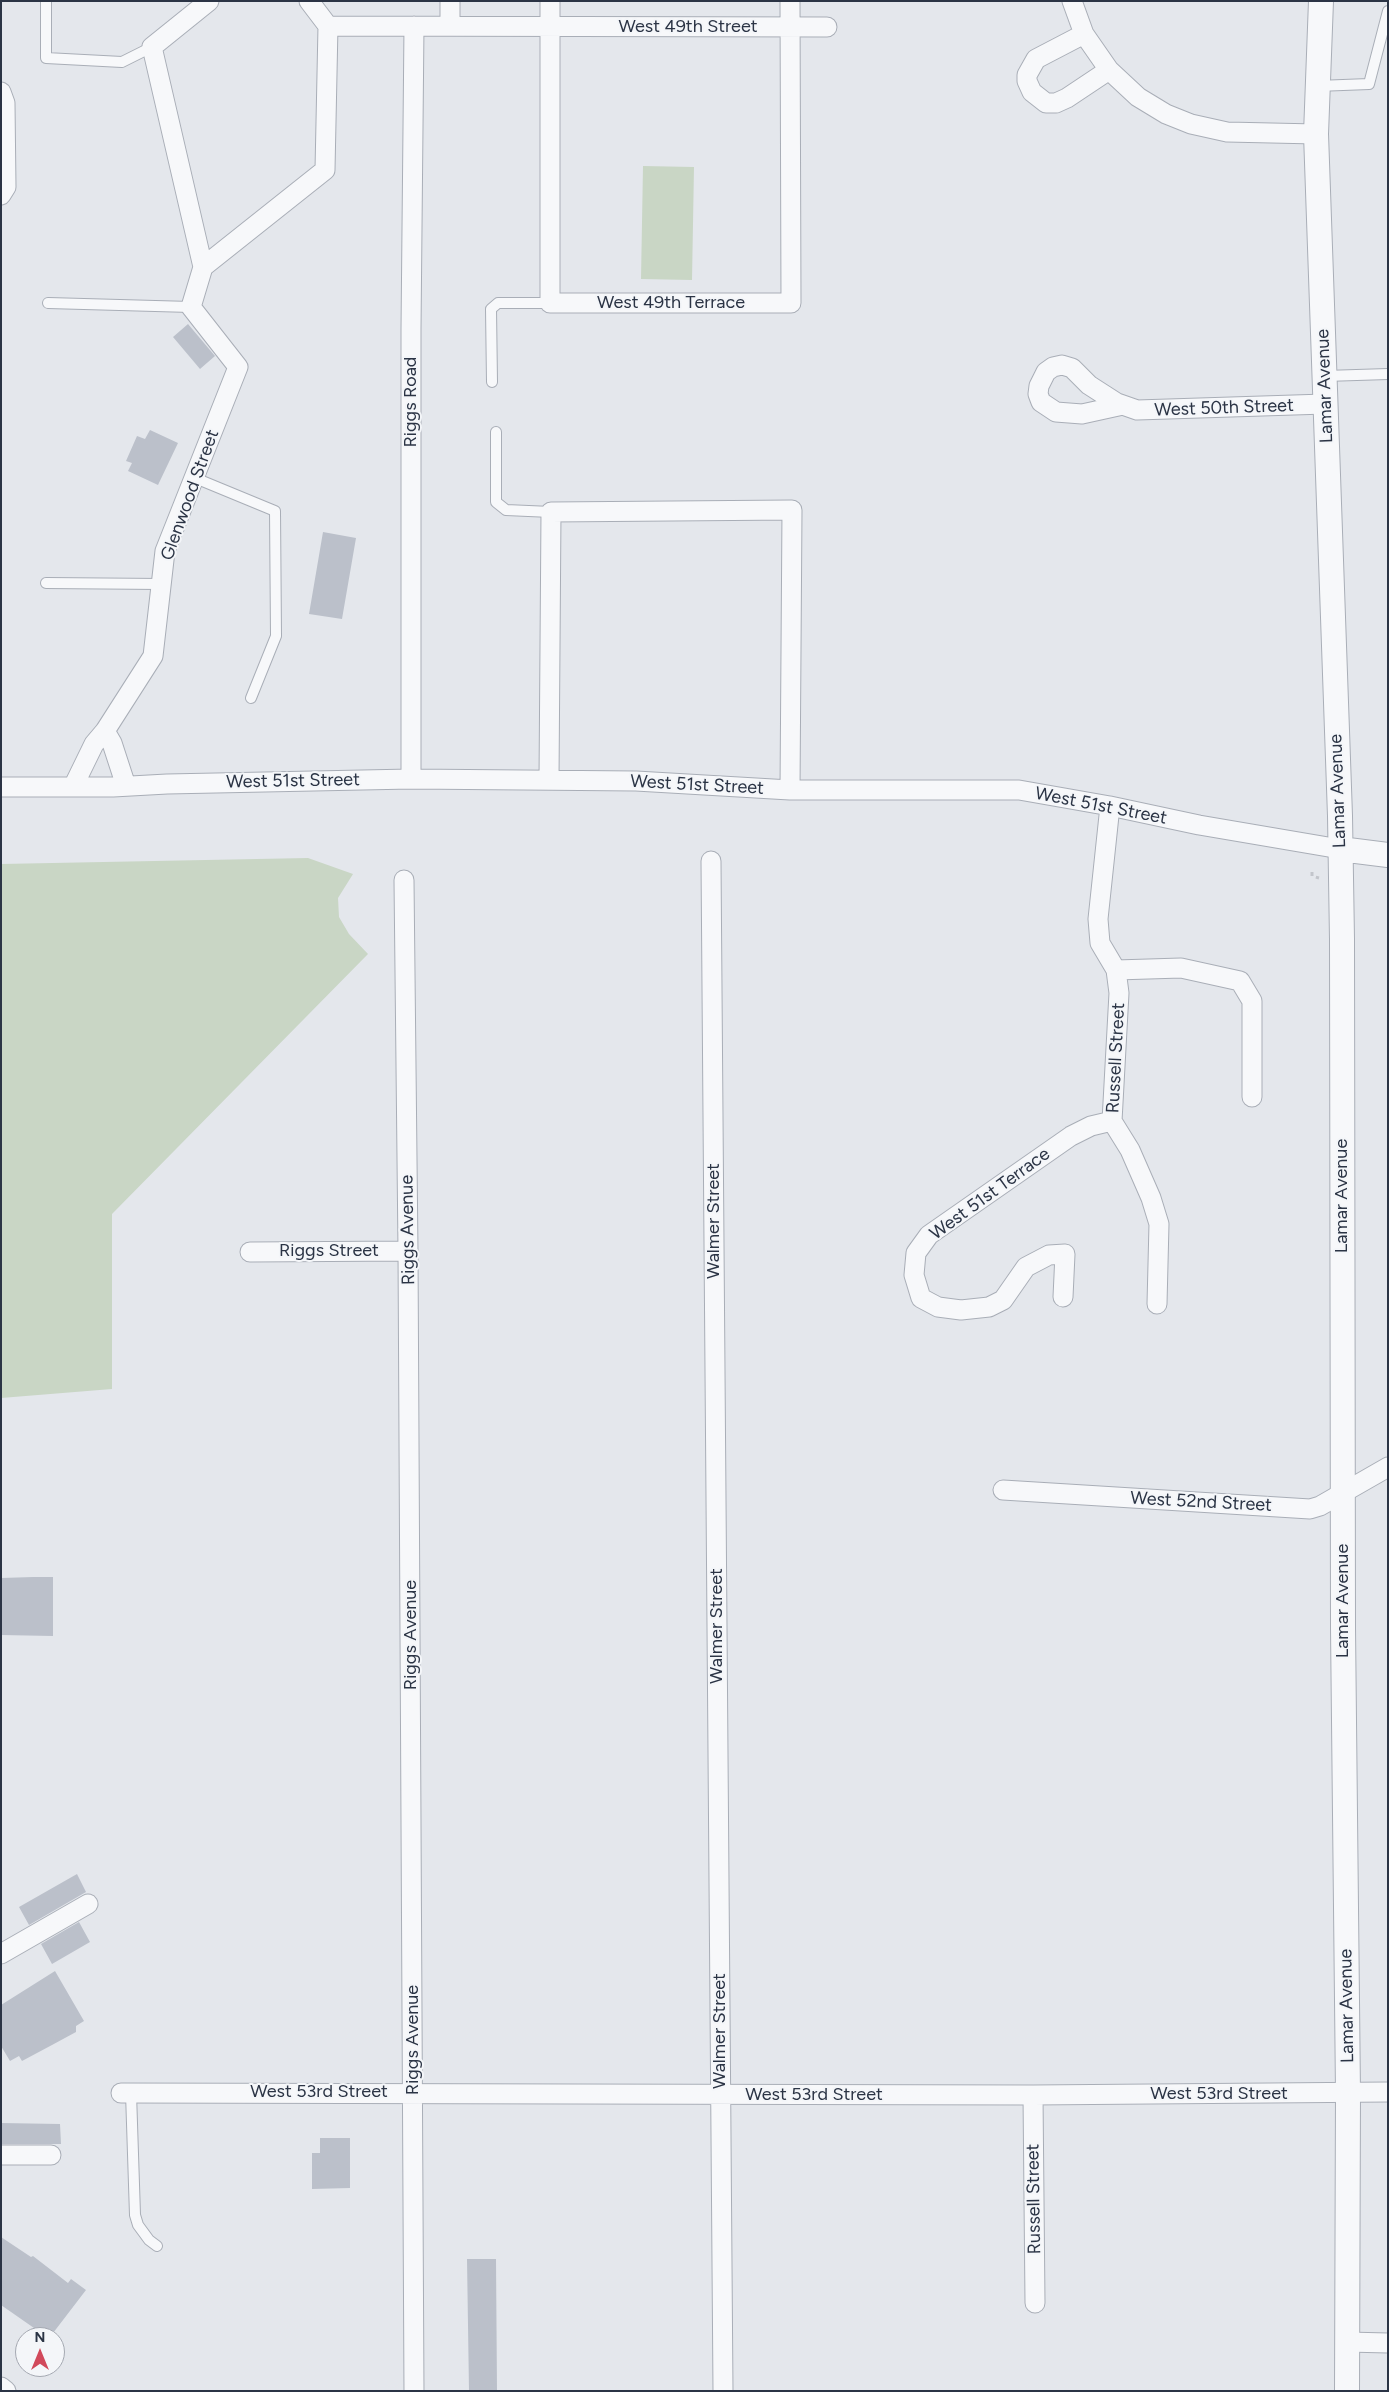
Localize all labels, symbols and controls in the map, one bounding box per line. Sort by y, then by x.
street label: West 49th Street [618,16,758,38]
street label: West 49th Terrace [597,292,745,314]
street label: Lamar Avenue [1312,328,1338,444]
street label: Riggs Road [400,357,422,447]
street label: West 50th Street [1154,395,1294,421]
street label: Glenwood Street [156,427,224,563]
street label: Lamar Avenue [1325,733,1351,849]
street label: West 51st Street [226,769,360,793]
street label: West 51st Street [630,771,764,799]
street label: West 51st Street [1033,783,1169,829]
street label: Russell Street [1102,1002,1130,1114]
street label: Lamar Avenue [1331,1139,1353,1253]
street label: West 51st Terrace [926,1143,1054,1245]
street label: Walmer Street [703,1163,725,1279]
street label: Riggs Avenue [396,1175,420,1285]
street label: Riggs Street [279,1240,379,1262]
street label: West 52nd Street [1130,1488,1272,1516]
street label: Lamar Avenue [1332,1544,1354,1658]
street label: Walmer Street [706,1568,728,1684]
street label: Riggs Avenue [400,1580,422,1690]
street label: Lamar Avenue [1335,1949,1359,2063]
street label: Walmer Street [709,1973,731,2089]
street label: Riggs Avenue [402,1985,424,2095]
street label: West 53rd Street [250,2081,388,2103]
street label: West 53rd Street [1150,2083,1288,2105]
street label: West 53rd Street [745,2084,883,2106]
street label: Russell Street [1022,2143,1046,2255]
north arrow [15,2327,65,2377]
text: N [35,2329,45,2346]

